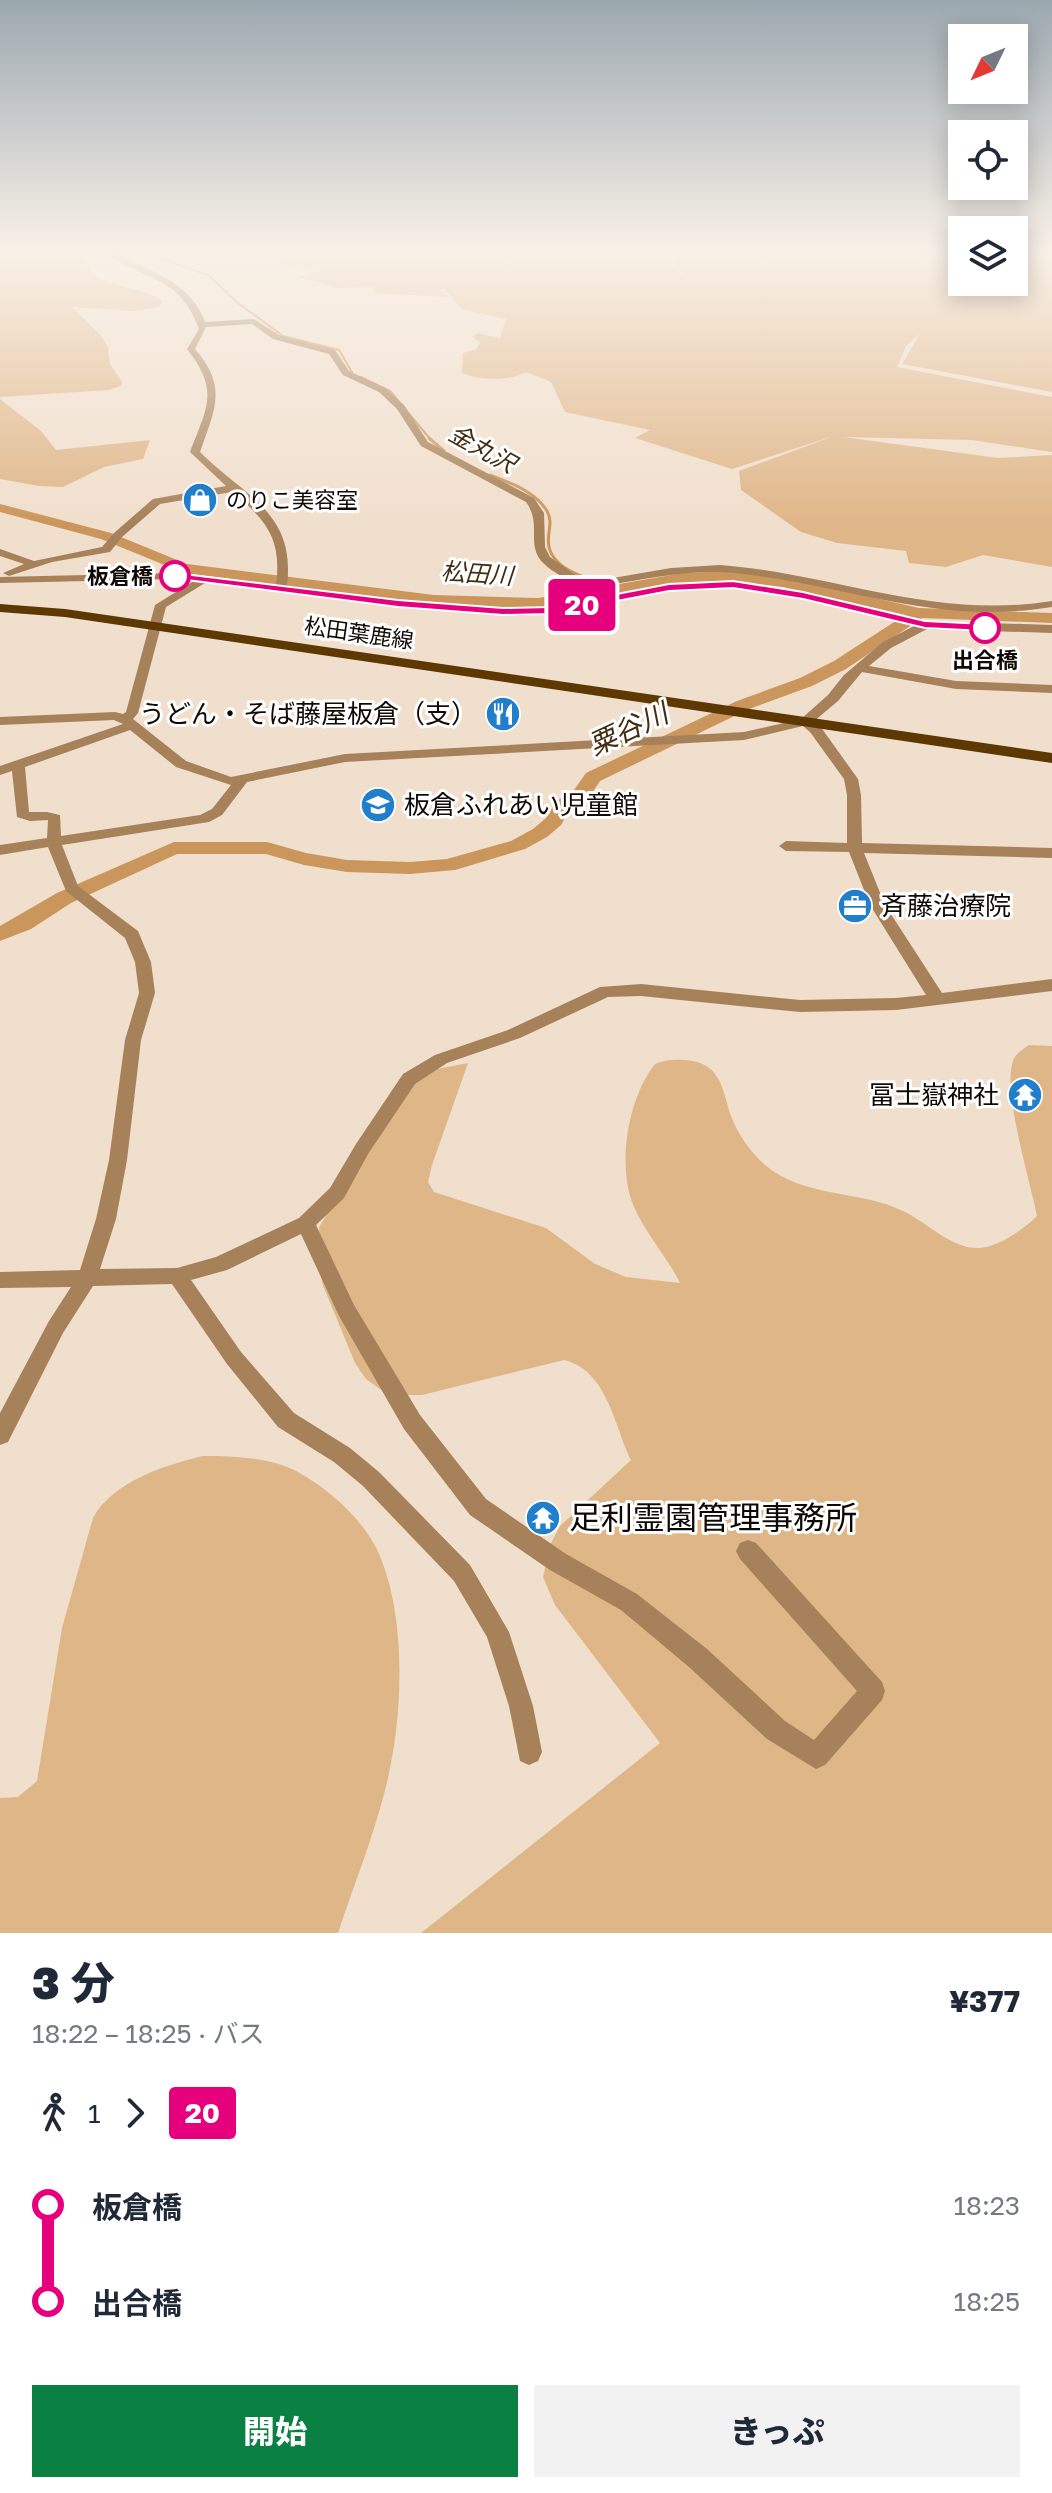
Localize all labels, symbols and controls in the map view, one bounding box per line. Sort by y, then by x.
north arrow [948,24,1028,104]
map controls [948,24,1028,296]
button: locate [948,120,1028,200]
button: layers [948,216,1028,296]
water label: 金丸沢 [444,418,524,479]
shop icon: のりこ美容室 [181,481,219,519]
place label: のりこ美容室 [226,486,358,513]
water label: 松田川 [440,556,517,590]
marker: 板倉橋 [160,561,190,591]
place label: 板倉橋 [87,562,153,589]
line badge: 20 [546,579,618,631]
text: 20 [564,588,600,621]
street label: 松田葉鹿線 [303,611,415,654]
marker: 出合橋 [970,613,1000,643]
place label: 出合橋 [952,646,1018,673]
restaurant icon: うどん・そば藤屋板倉（支） [484,695,522,733]
water label: 粟谷川 [583,695,676,761]
place label: うどん・そば藤屋板倉（支） [139,698,477,729]
school or university icon: 板倉ふれあい児童館 [359,786,397,824]
place label: 板倉ふれあい児童館 [404,789,638,820]
office icon: 斉藤治療院 [836,887,874,925]
place label: 斉藤治療院 [881,890,1011,921]
temple icon: 冨士嶽神社 [1006,1076,1044,1114]
place label: 冨士嶽神社 [869,1079,999,1110]
place label: 足利霊園管理事務所 [569,1498,857,1536]
temple icon: 足利霊園管理事務所 [524,1499,562,1537]
text: 3 分 [32,1956,115,2009]
text: ¥377 [949,1983,1020,2019]
text: 18:22 – 18:25 · バス [32,2018,264,2049]
icon: walk [32,2091,76,2135]
icon: forward [113,2091,157,2135]
text: 20 [185,2096,220,2129]
text: 1 [88,2098,101,2129]
text: 板倉橋 [92,2189,182,2225]
text: 18:23 [953,2190,1020,2221]
text: 出合橋 [92,2285,182,2321]
text: 18:25 [954,2286,1020,2317]
button: 開始 [32,2385,518,2477]
button: きっぷ [534,2385,1020,2477]

